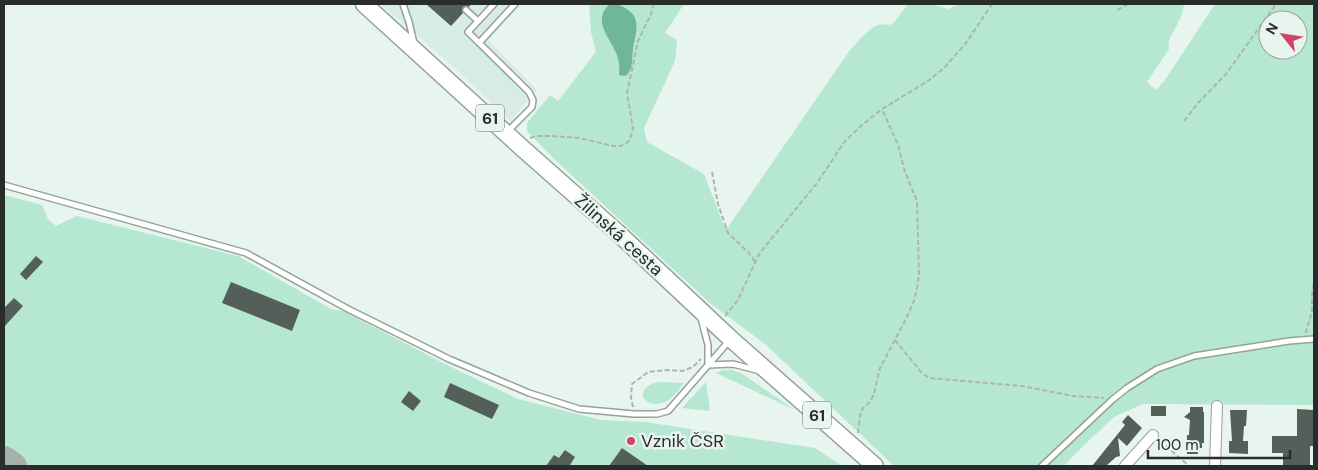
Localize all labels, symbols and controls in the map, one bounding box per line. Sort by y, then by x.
north arrow [1258,10,1308,60]
text: N [1261,20,1282,37]
road number: 61 [476,105,504,132]
street label: Žilinská cesta [570,189,668,281]
road number: 61 [803,402,831,428]
scale bar [1148,428,1290,460]
place label: Vznik ČSR [641,429,724,453]
marker: Vznik ČSR [625,435,637,447]
text: 100 m [1156,435,1199,455]

